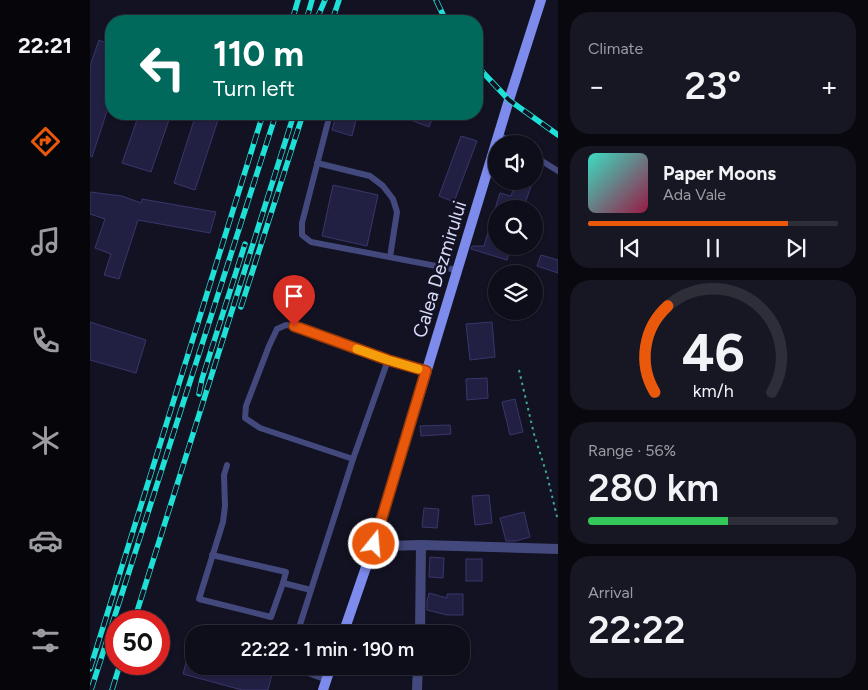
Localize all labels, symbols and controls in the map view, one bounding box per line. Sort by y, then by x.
text: 22:21 [18,32,72,59]
text: 110 m [213,33,304,75]
icon: left [130,35,195,100]
text: Climate [588,39,643,58]
text: 23° [685,63,741,109]
text: − [588,69,605,103]
text: + [821,69,838,103]
text: Turn left [213,75,295,102]
icon: directions [28,124,63,159]
map controls [488,135,543,320]
button: sound [488,135,543,190]
text: Paper Moons [663,162,776,185]
text: Ada Vale [663,185,726,204]
street label: Calea Dezmirului [408,198,471,340]
button: search [488,200,543,255]
icon: music [28,224,63,259]
icon: previous [616,234,644,262]
icon: pause [699,234,727,262]
icon: next [782,234,810,262]
button: layers [488,265,543,320]
pin [273,275,315,326]
icon: arrive [280,282,308,310]
text: 46 [681,322,745,384]
icon: phone [28,323,63,358]
text: km/h [693,380,733,401]
icon: climate [28,423,63,458]
text: Range · 56% [588,441,676,460]
text: 280 km [588,465,719,511]
position arrow [347,517,399,569]
icon: car [28,523,63,558]
text: Arrival [588,583,633,602]
text: 22:22 [588,607,686,653]
speed limit sign: 50 [105,610,170,675]
icon: filters [28,623,63,658]
text: 22:22 · 1 min · 190 m [241,638,414,661]

